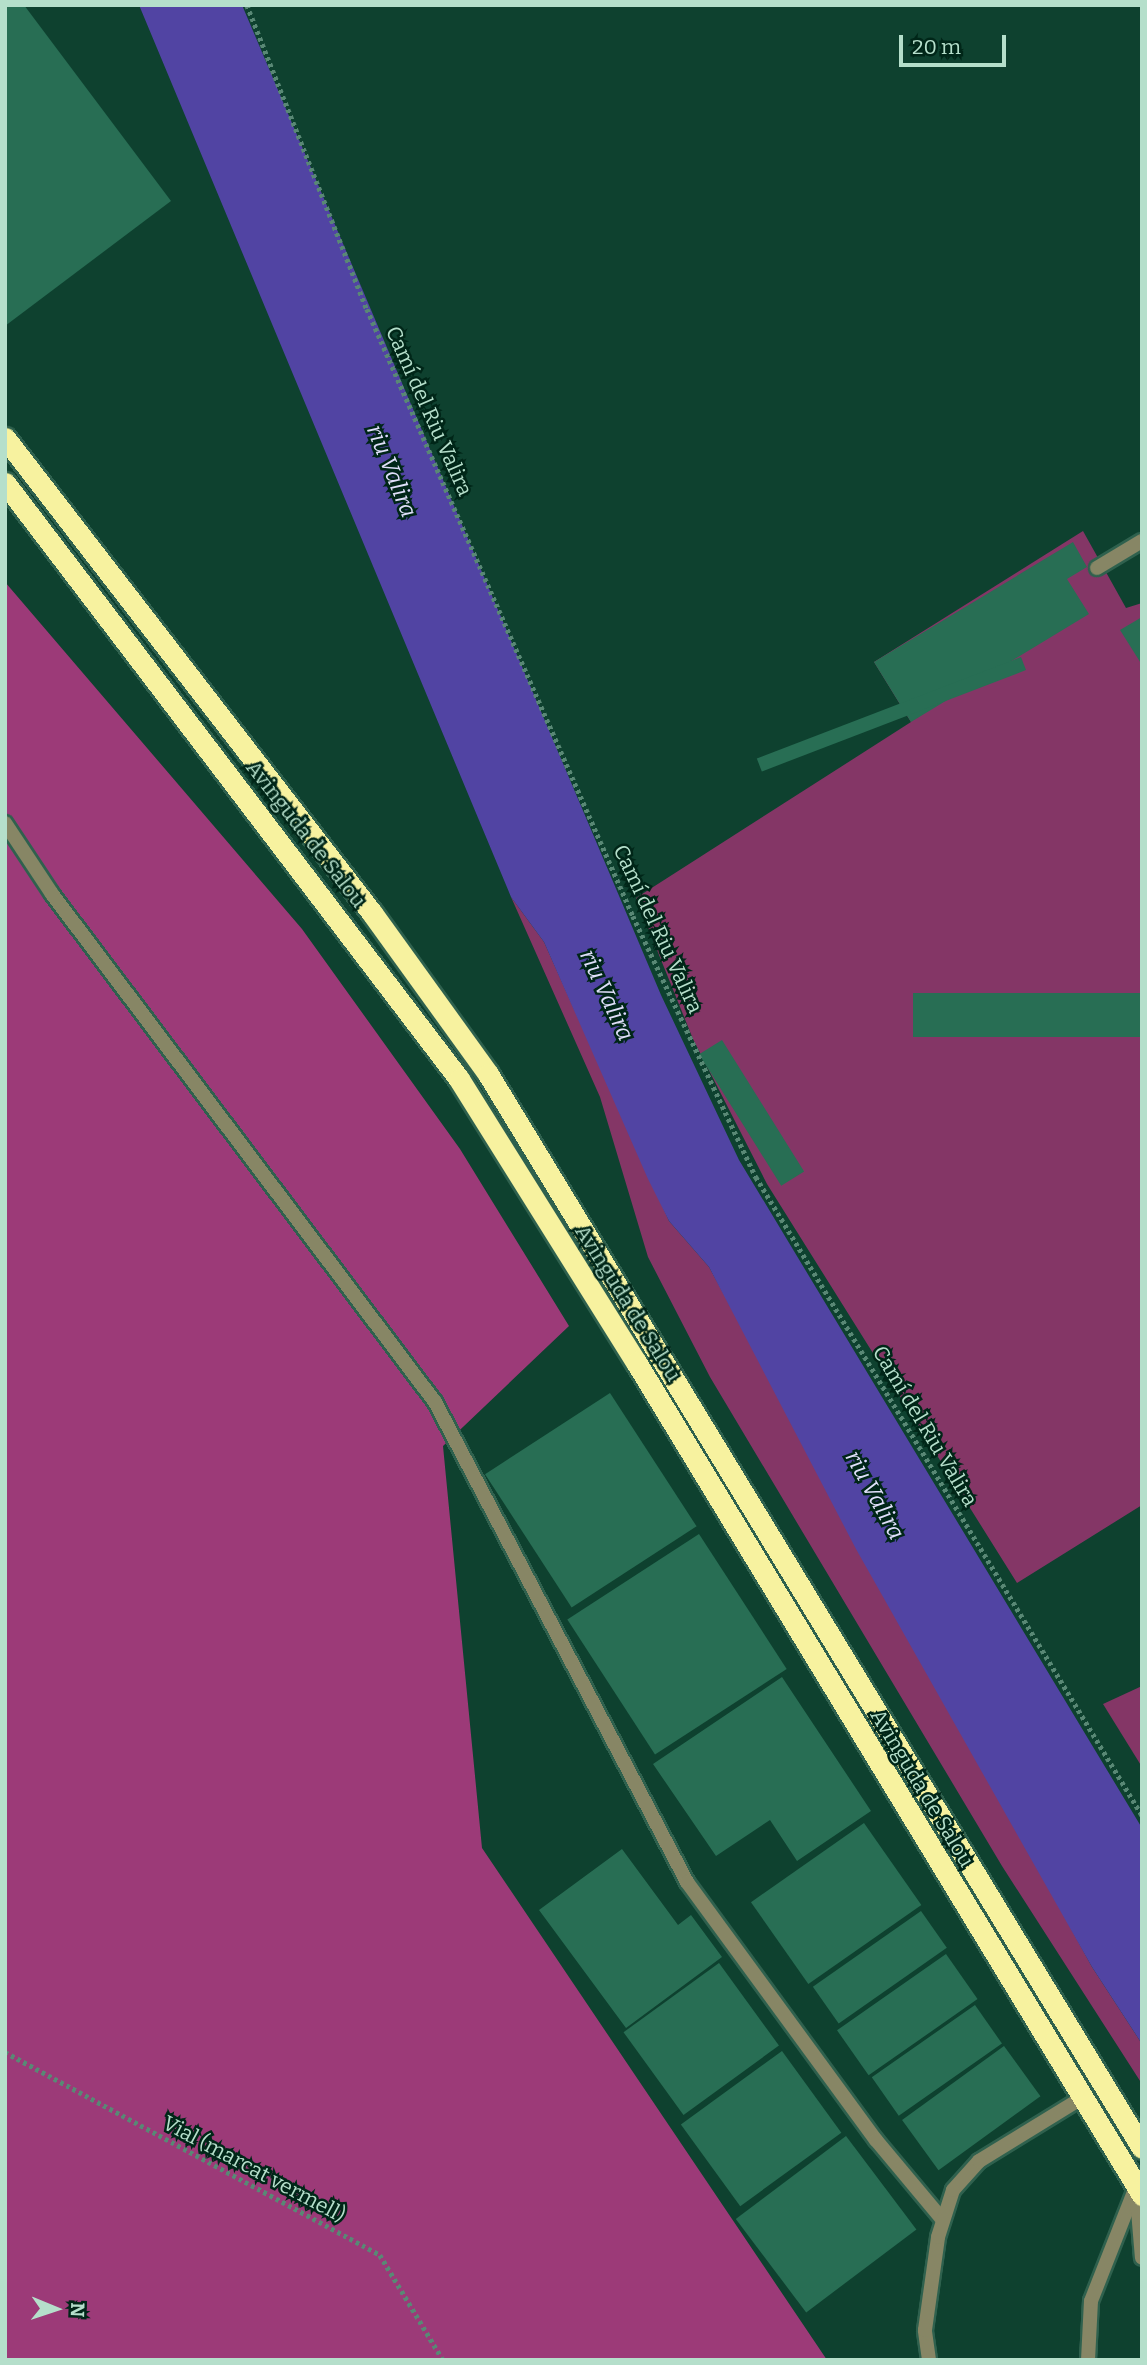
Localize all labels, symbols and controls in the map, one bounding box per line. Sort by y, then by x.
scale bar [902,21,1009,65]
text: 20 m [912,34,961,60]
street label: Camí del Riu Valira [380,322,478,500]
water label: riu Valira [361,421,423,521]
street label: Avinguda de Salou [241,755,371,913]
street label: Camí del Riu Valira [608,841,708,1017]
water label: riu Valira [574,945,640,1045]
street label: Avinguda de Salou [570,1220,686,1386]
street label: Camí del Riu Valira [867,1341,983,1511]
water label: riu Valira [839,1446,911,1544]
street label: Avinguda de Salou [865,1704,979,1872]
street label: Vial (marcat vermell) [158,2110,350,2228]
north arrow [21,2274,91,2344]
text: N [66,2302,89,2317]

